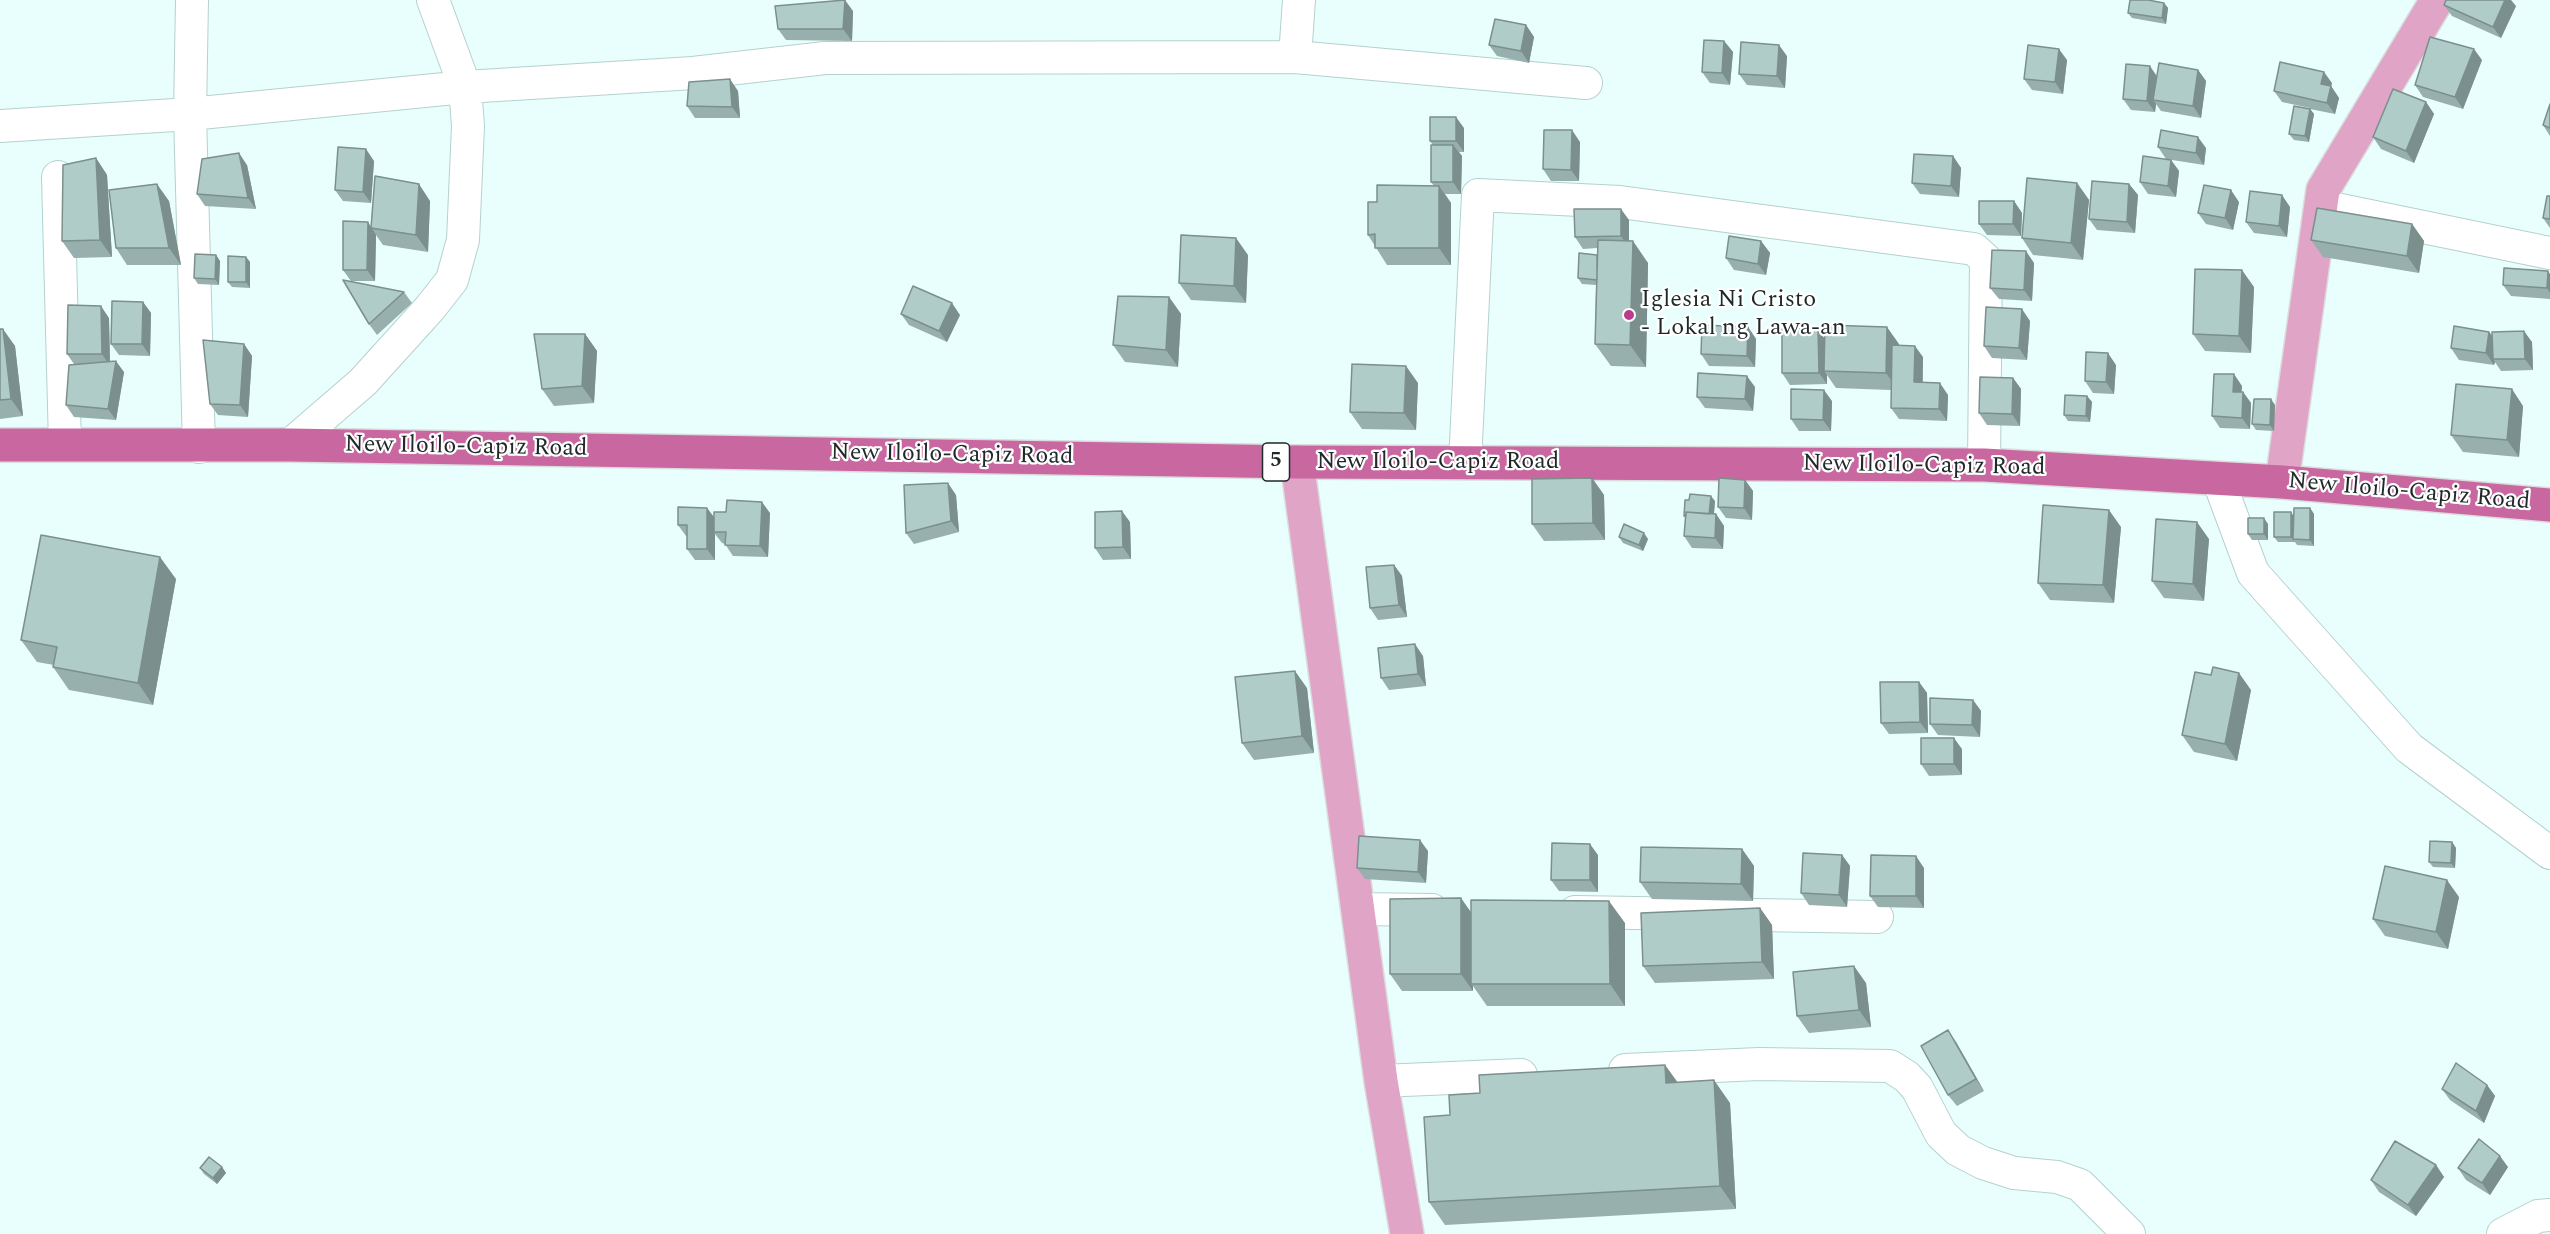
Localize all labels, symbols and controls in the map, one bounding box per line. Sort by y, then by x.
place label: Iglesia Ni Cristo - Lokal ng Lawa-an [1641,287,1846,343]
marker: Iglesia Ni Cristo - Lokal ng Lawa-an [1622,308,1636,322]
street label: New Iloilo-Capiz Road [344,431,588,465]
street label: New Iloilo-Capiz Road [830,439,1074,473]
road number: 5 [1262,443,1290,481]
street label: New Iloilo-Capiz Road [1317,449,1559,477]
street label: New Iloilo-Capiz Road [1802,450,2046,484]
street label: New Iloilo-Capiz Road [2287,468,2531,518]

